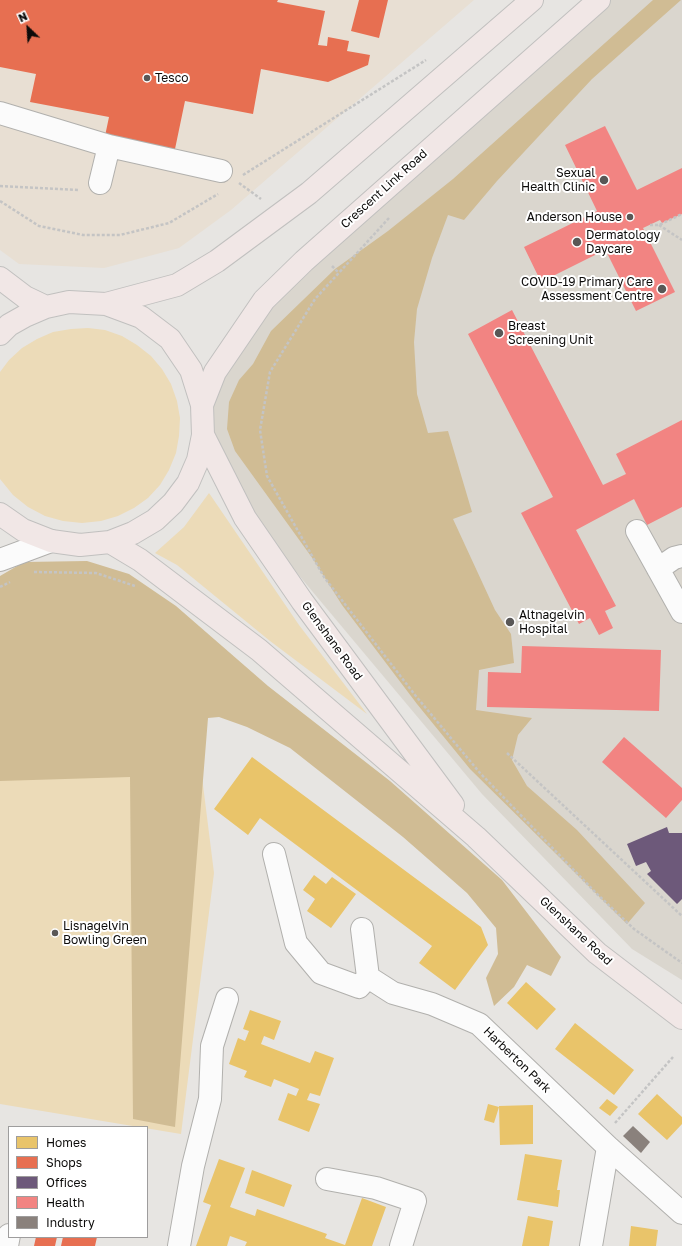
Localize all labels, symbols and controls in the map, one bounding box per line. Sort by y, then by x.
north arrow [8,8,48,48]
text: N [16,9,29,24]
place label: Tesco [155,71,188,85]
marker: Tesco [142,73,152,83]
street label: Crescent Link Road [338,146,430,232]
place label: Sexual Health Clinic [521,166,595,194]
marker: Sexual Health Clinic [598,174,610,186]
place label: Anderson House [527,210,622,224]
marker: Anderson House [625,212,635,222]
place label: Dermatology Daycare [586,228,660,256]
marker: Dermatology Daycare [571,236,583,248]
place label: COVID-19 Primary Care Assessment Centre [521,275,653,303]
marker: COVID-19 Primary Care Assessment Centre [656,283,668,295]
place label: Breast Screening Unit [508,319,593,347]
marker: Breast Screening Unit [493,327,505,339]
street label: Glenshane Road [299,599,365,683]
place label: Altnagelvin Hospital [519,608,585,636]
marker: Altnagelvin Hospital [504,616,516,628]
street label: Glenshane Road [537,894,615,968]
place label: Lisnagelvin Bowling Green [63,919,147,947]
marker: Lisnagelvin Bowling Green [50,928,60,938]
street label: Harberton Park [480,1024,554,1096]
legend [8,1126,148,1238]
text: Homes [46,1135,86,1150]
text: Shops [46,1155,82,1170]
text: Offices [46,1175,87,1190]
text: Health [46,1195,85,1210]
text: Industry [46,1215,95,1230]

